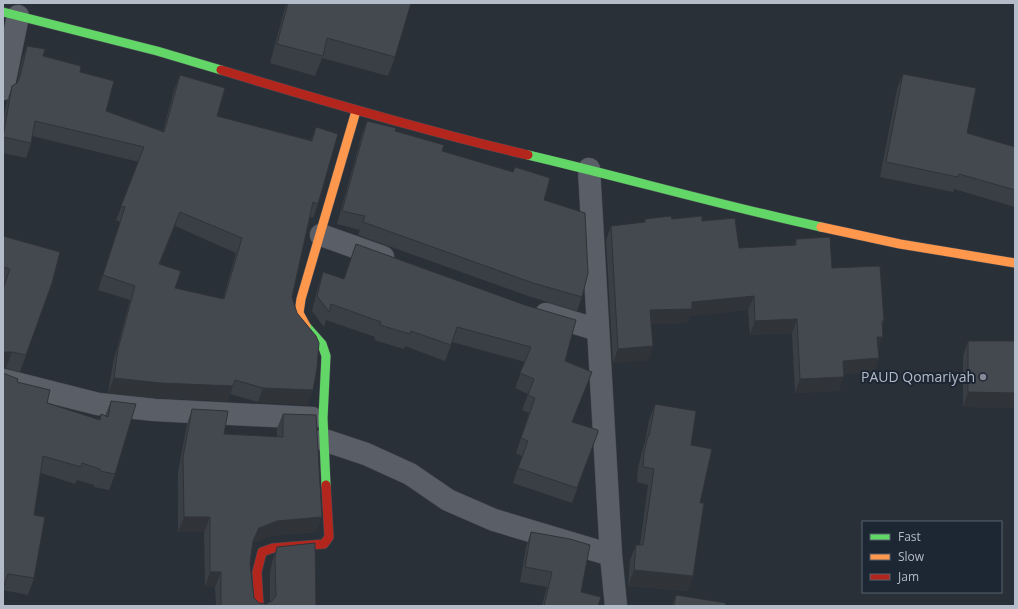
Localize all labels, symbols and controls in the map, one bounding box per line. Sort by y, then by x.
place label: PAUD Qomariyah [861,367,975,386]
marker: PAUD Qomariyah [978,372,988,382]
legend [862,521,1002,593]
text: Fast [898,528,921,545]
text: Slow [898,548,925,565]
text: Jam [897,568,919,585]

